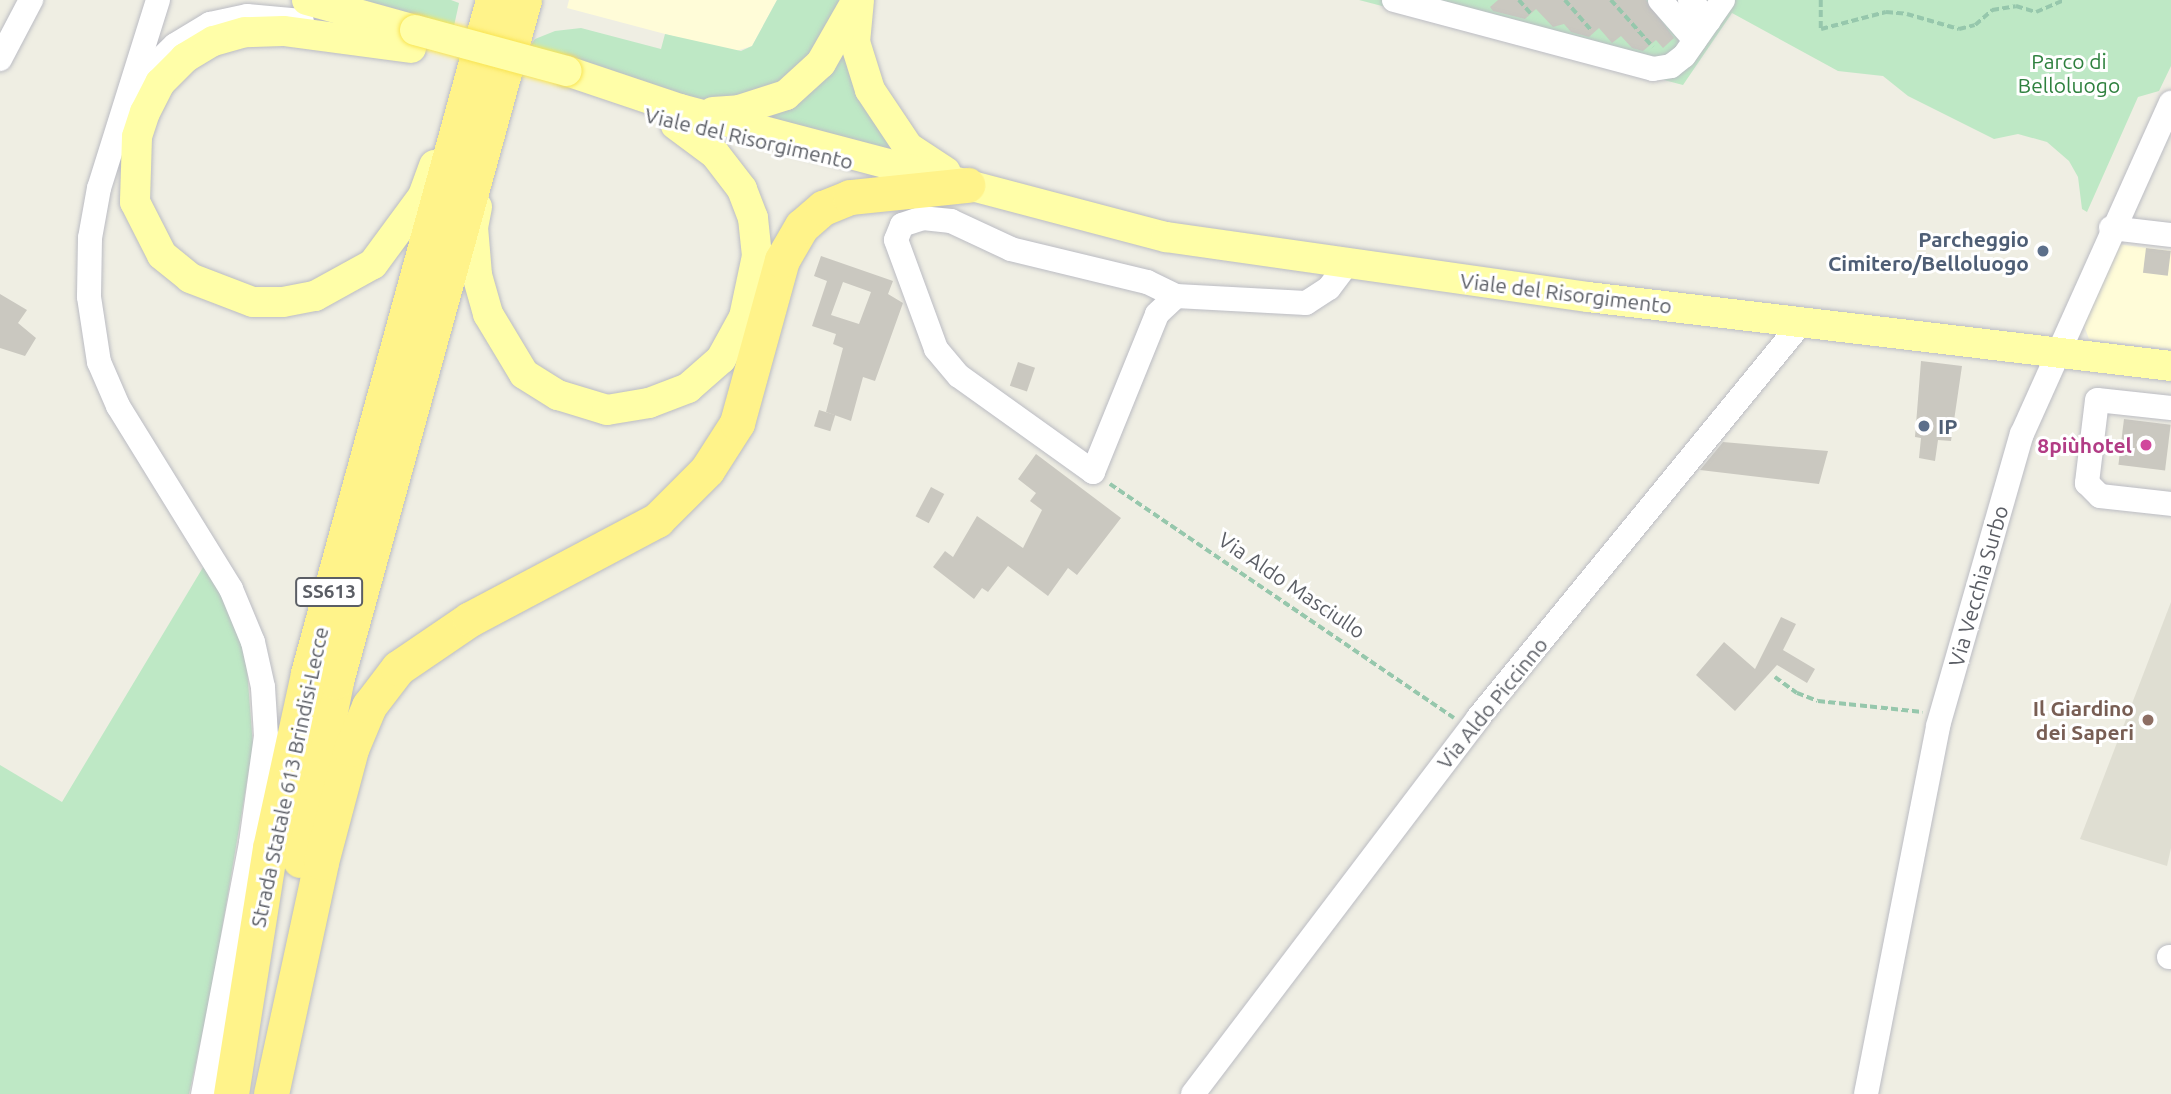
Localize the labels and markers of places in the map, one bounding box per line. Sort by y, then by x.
place label: Parcheggio Cimitero/Belloluogo [1828,226,2029,276]
marker: Parcheggio Cimitero/Belloluogo [2035,243,2051,259]
place label: IP [1938,413,1958,439]
marker: IP [1916,418,1932,434]
place label: 8piùhotel [2037,432,2132,458]
marker: 8piùhotel [2138,437,2154,453]
place label: Il Giardino dei Saperi [2033,695,2134,745]
marker: Il Giardino dei Saperi [2140,712,2156,728]

